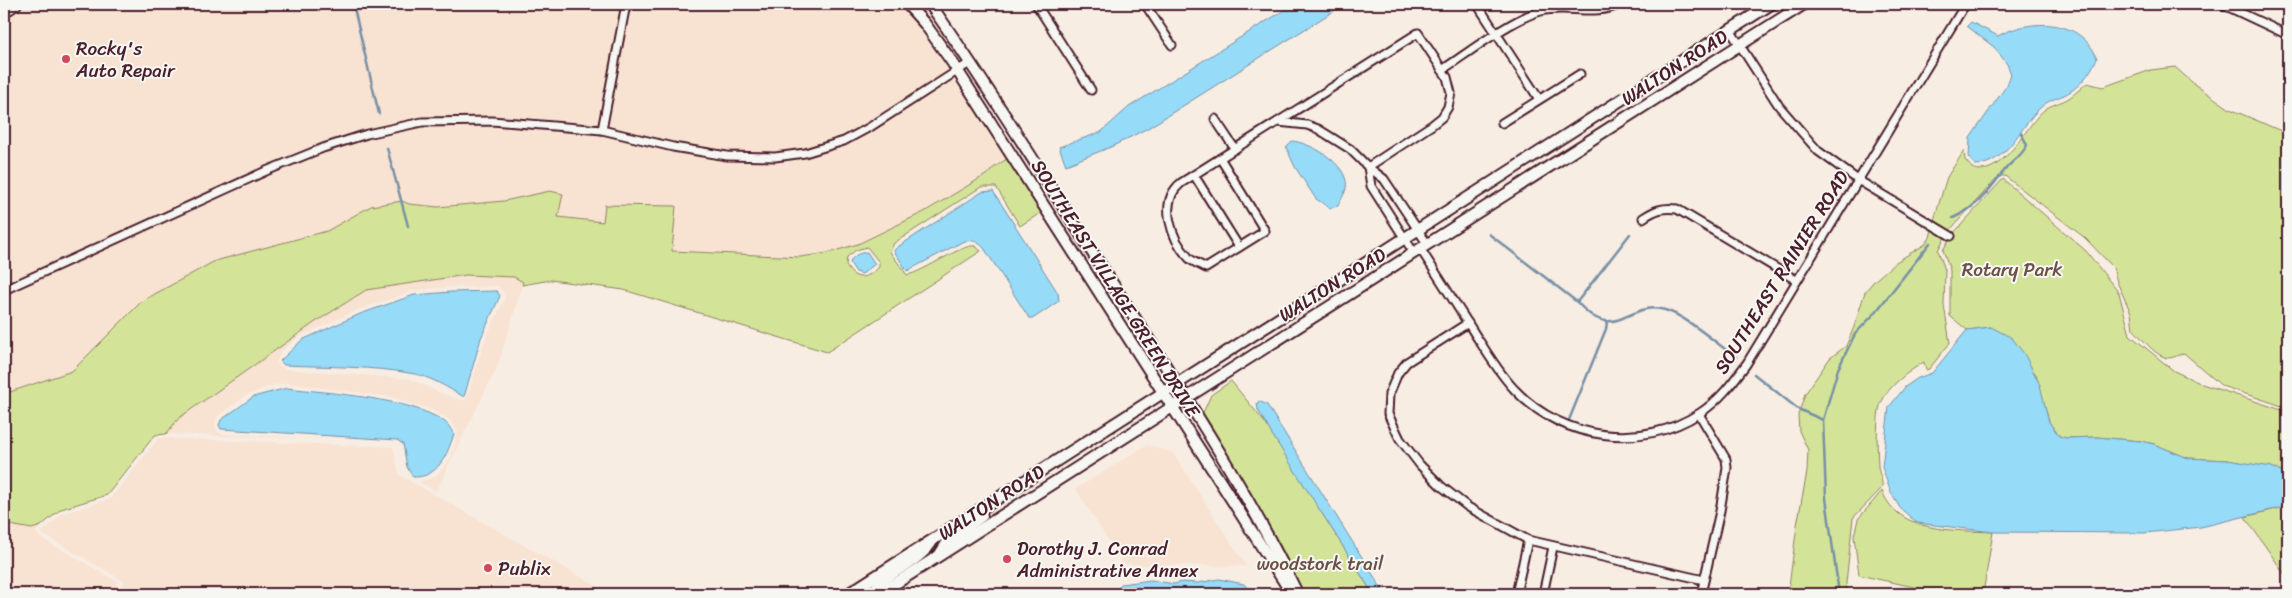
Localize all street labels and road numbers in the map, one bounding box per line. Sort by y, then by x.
street label: WALTON ROAD [1614,20,1735,114]
street label: SOUTHEAST VILLAGE GREEN DRIVE [1022,152,1210,425]
street label: SOUTHEAST RAINIER ROAD [1705,163,1858,381]
street label: WALTON ROAD [1272,238,1393,331]
street label: WALTON ROAD [931,455,1052,549]

